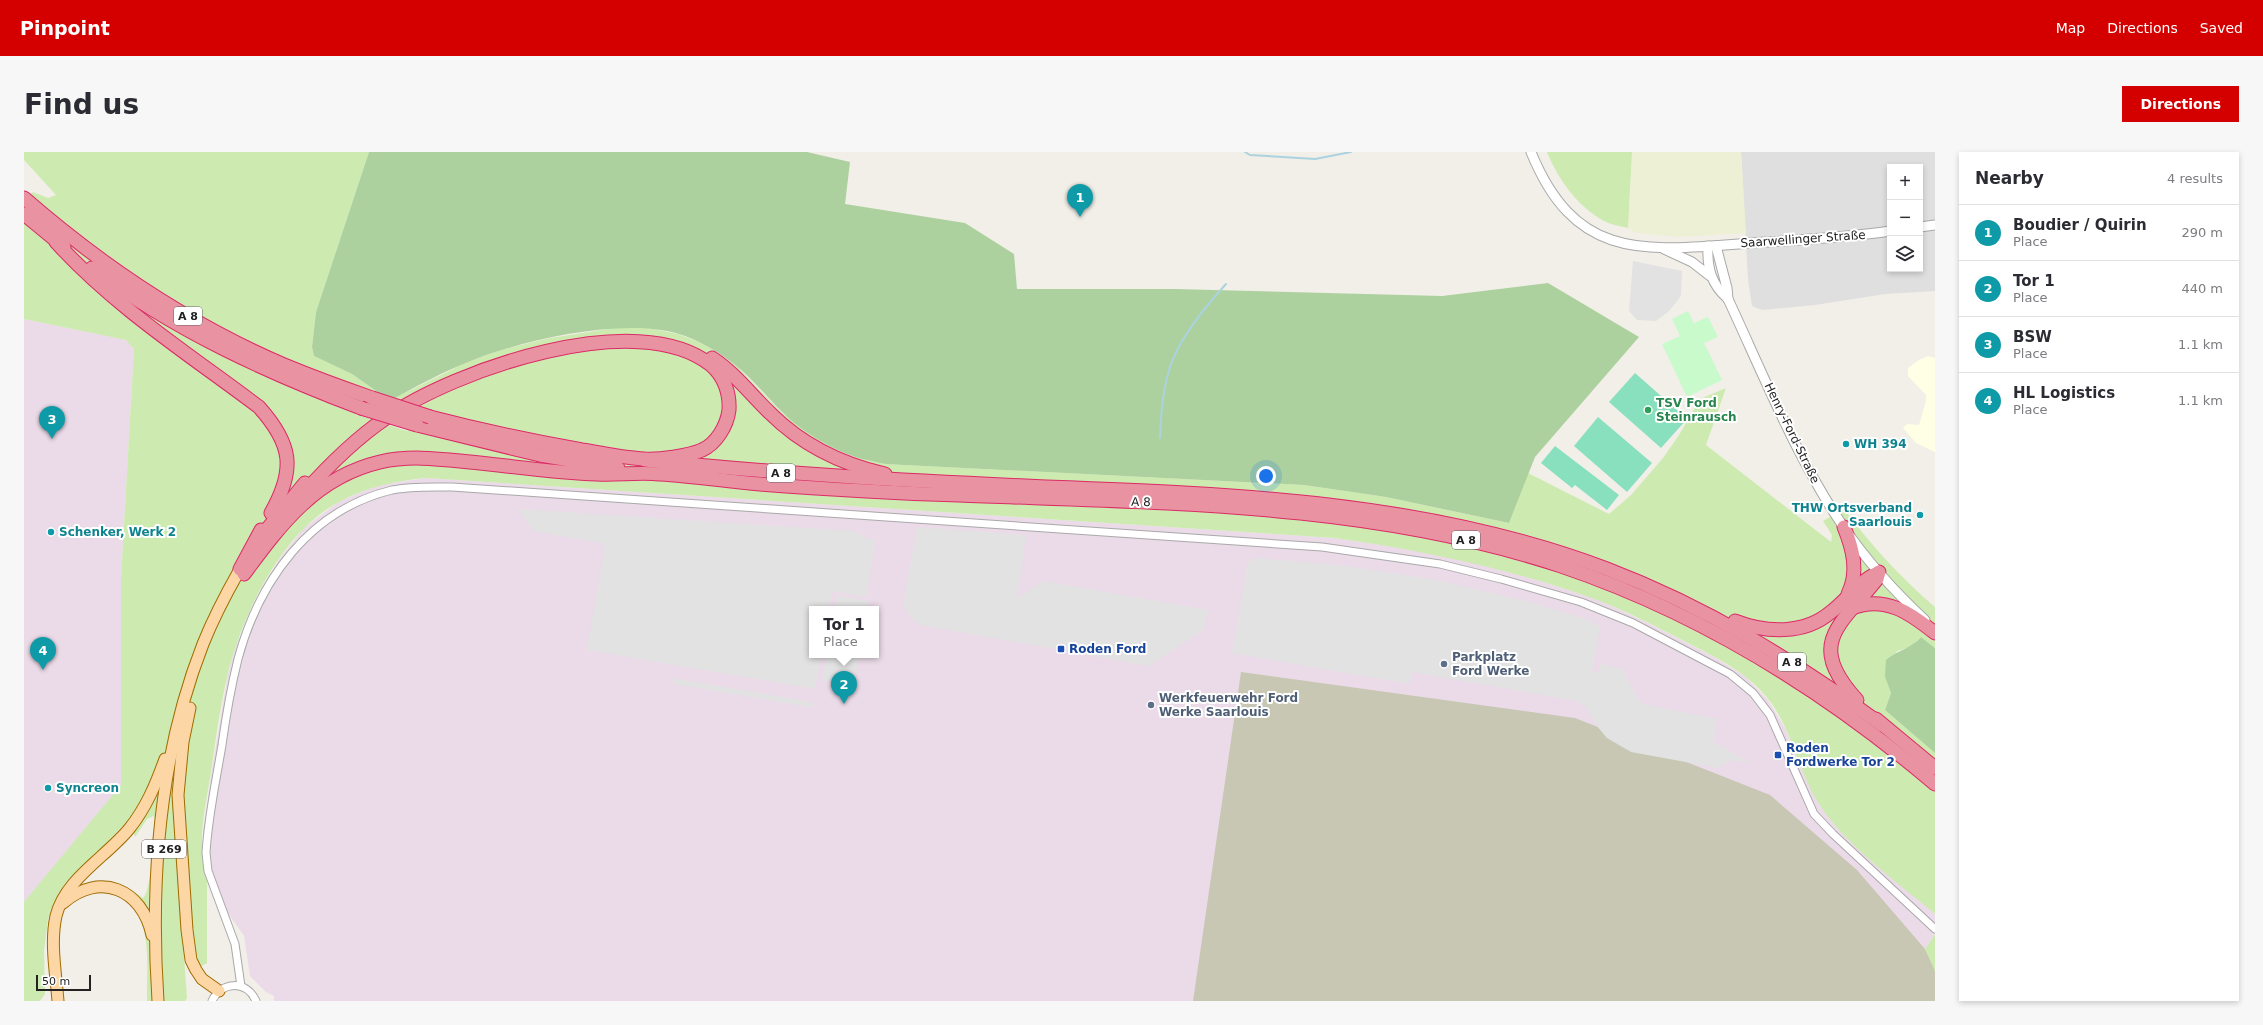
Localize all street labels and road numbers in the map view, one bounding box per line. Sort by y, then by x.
street label: Saarwellinger Straße [1740,228,1866,250]
road number: A 8 [174,307,202,325]
street label: Henry-Ford-Straße [1762,380,1822,486]
road number: A 8 [767,464,795,482]
street label: A 8 [1131,495,1151,509]
road number: A 8 [1452,531,1480,549]
road number: A 8 [1778,653,1806,671]
road number: B 269 [142,840,186,858]

